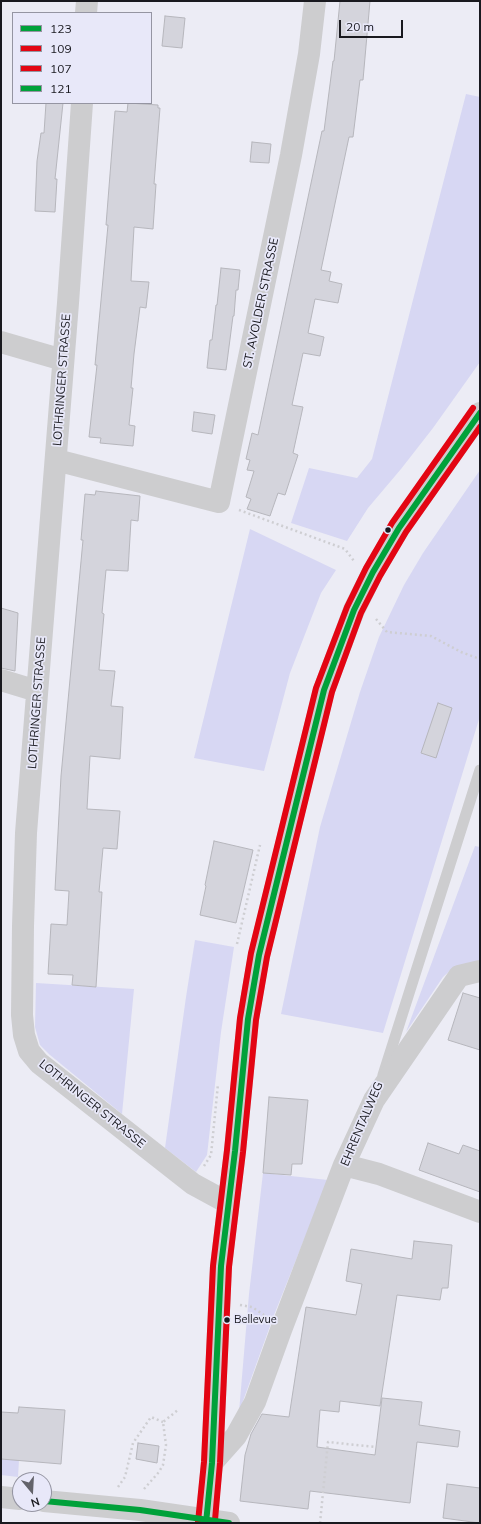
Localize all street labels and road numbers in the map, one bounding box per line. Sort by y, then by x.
street label: ST. AVOLDER STRASSE [240,237,282,369]
street label: LOTHRINGER STRASSE [50,313,74,447]
street label: LOTHRINGER STRASSE [25,636,49,770]
street label: LOTHRINGER STRASSE [36,1057,148,1151]
street label: EHRENTALWEG [338,1080,386,1168]

